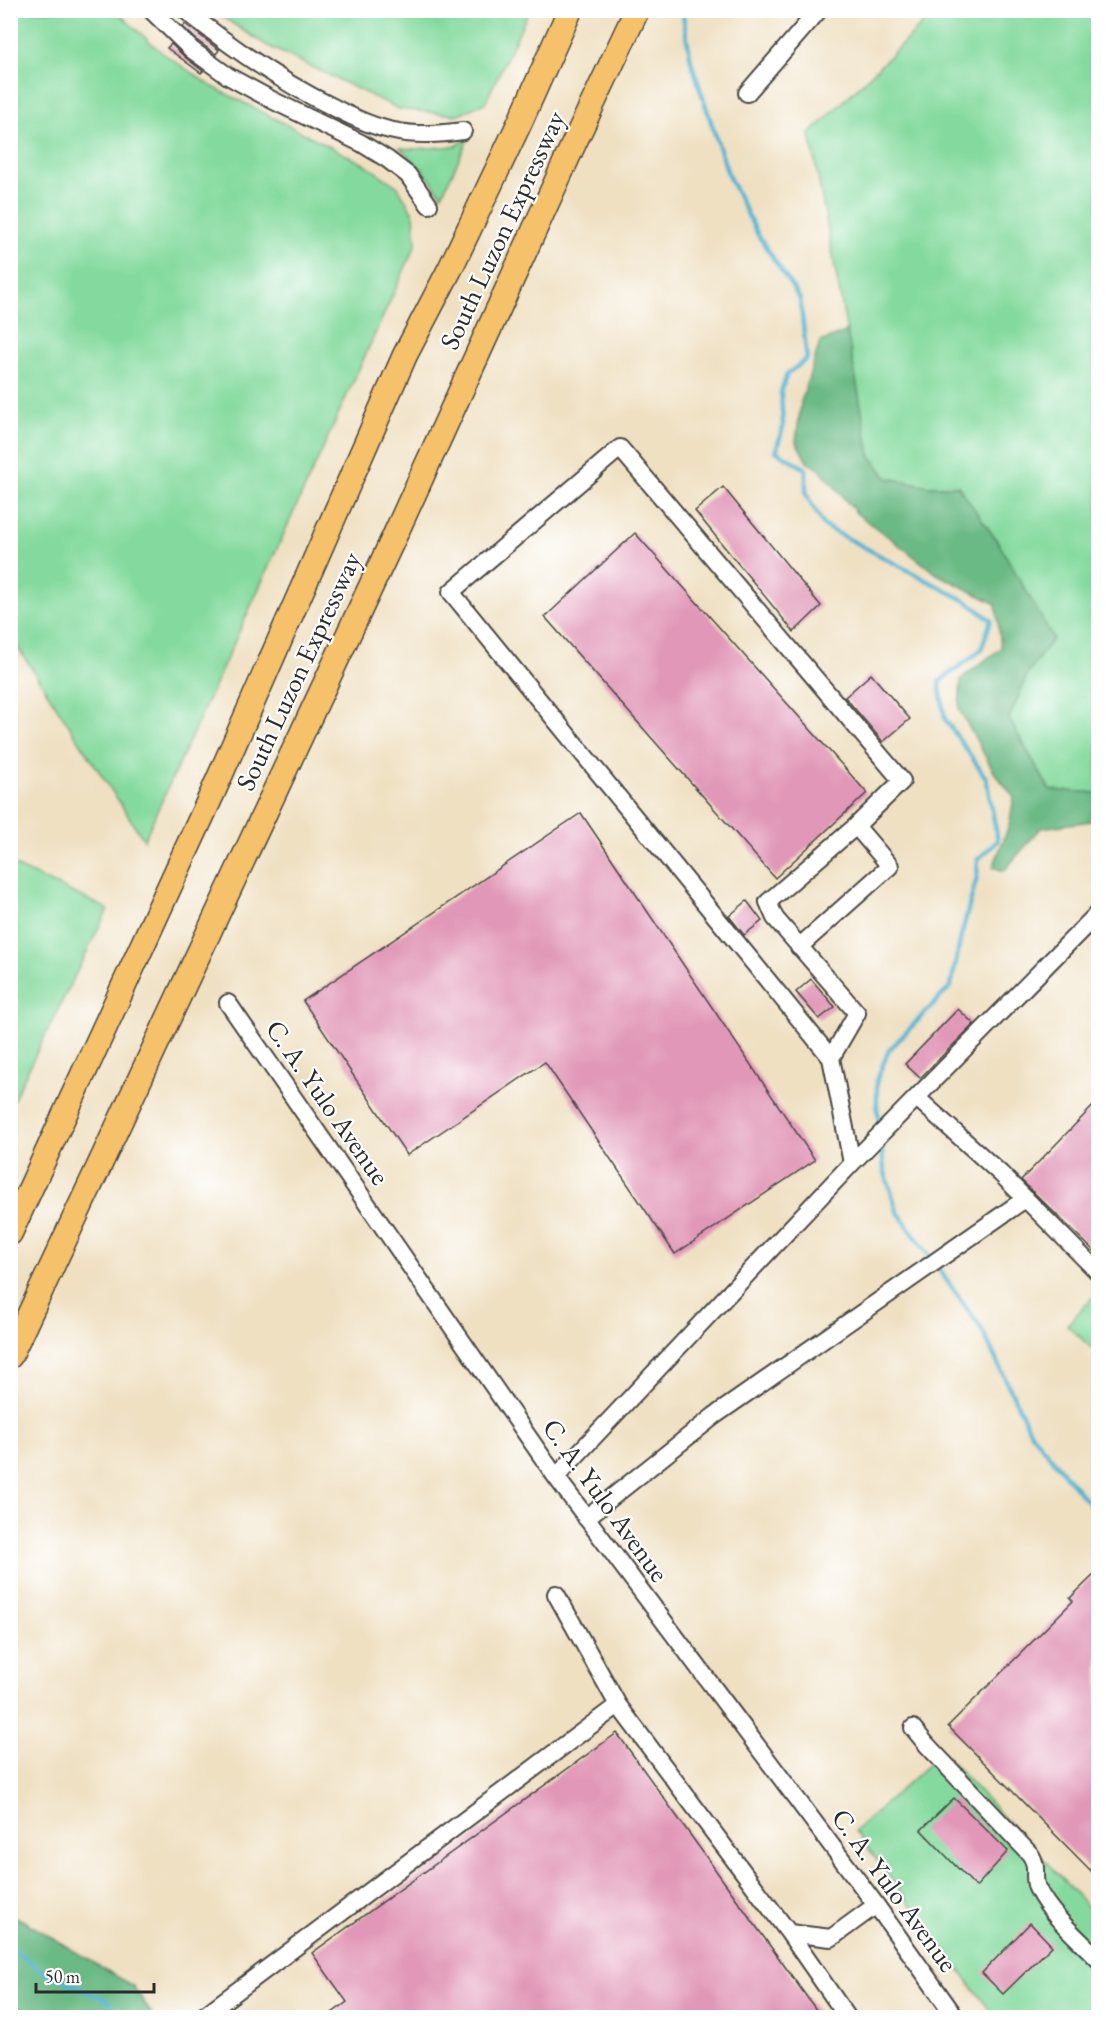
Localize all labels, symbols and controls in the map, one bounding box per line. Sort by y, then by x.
street label: South Luzon Expressway [431,105,573,355]
street label: South Luzon Expressway [227,546,369,796]
street label: C. A. Yulo Avenue [258,1013,398,1191]
street label: C. A. Yulo Avenue [535,1411,677,1589]
street label: C. A. Yulo Avenue [824,1801,966,1979]
scale bar [36,1956,154,1994]
text: 50 m [45,1965,80,1988]

